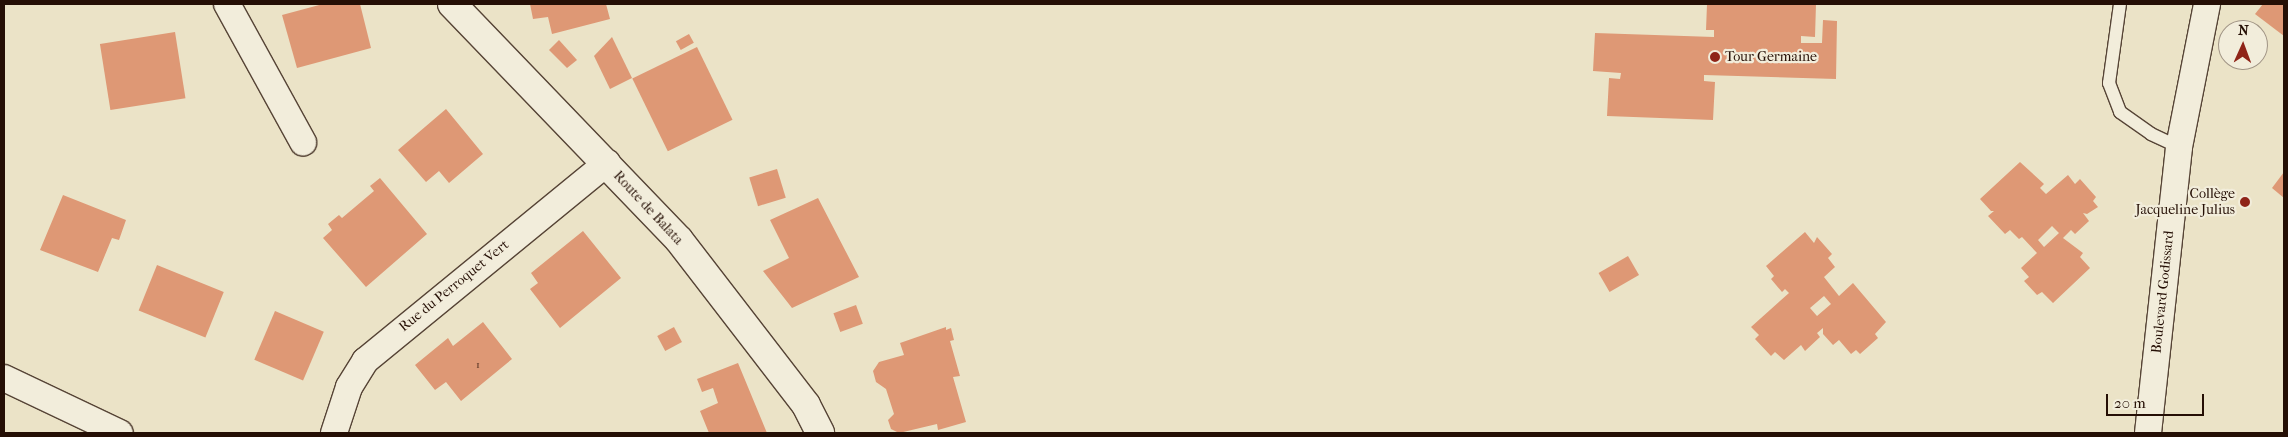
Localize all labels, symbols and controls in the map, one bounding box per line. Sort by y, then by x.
north arrow [2218,20,2268,70]
text: N [2238,22,2249,39]
place label: Tour Germaine [1725,49,1817,65]
marker: Tour Germaine [1709,51,1721,63]
street label: Route de Balata [610,168,686,248]
place label: Collège Jacqueline Julius [2135,186,2235,218]
marker: Collège Jacqueline Julius [2239,196,2251,208]
street label: Boulevard Godissard [2148,230,2178,354]
street label: Rue du Perroquet Vert [396,237,512,335]
house number: 1 [476,358,480,372]
scale bar [2108,384,2206,416]
text: 20 m [2114,394,2146,412]

